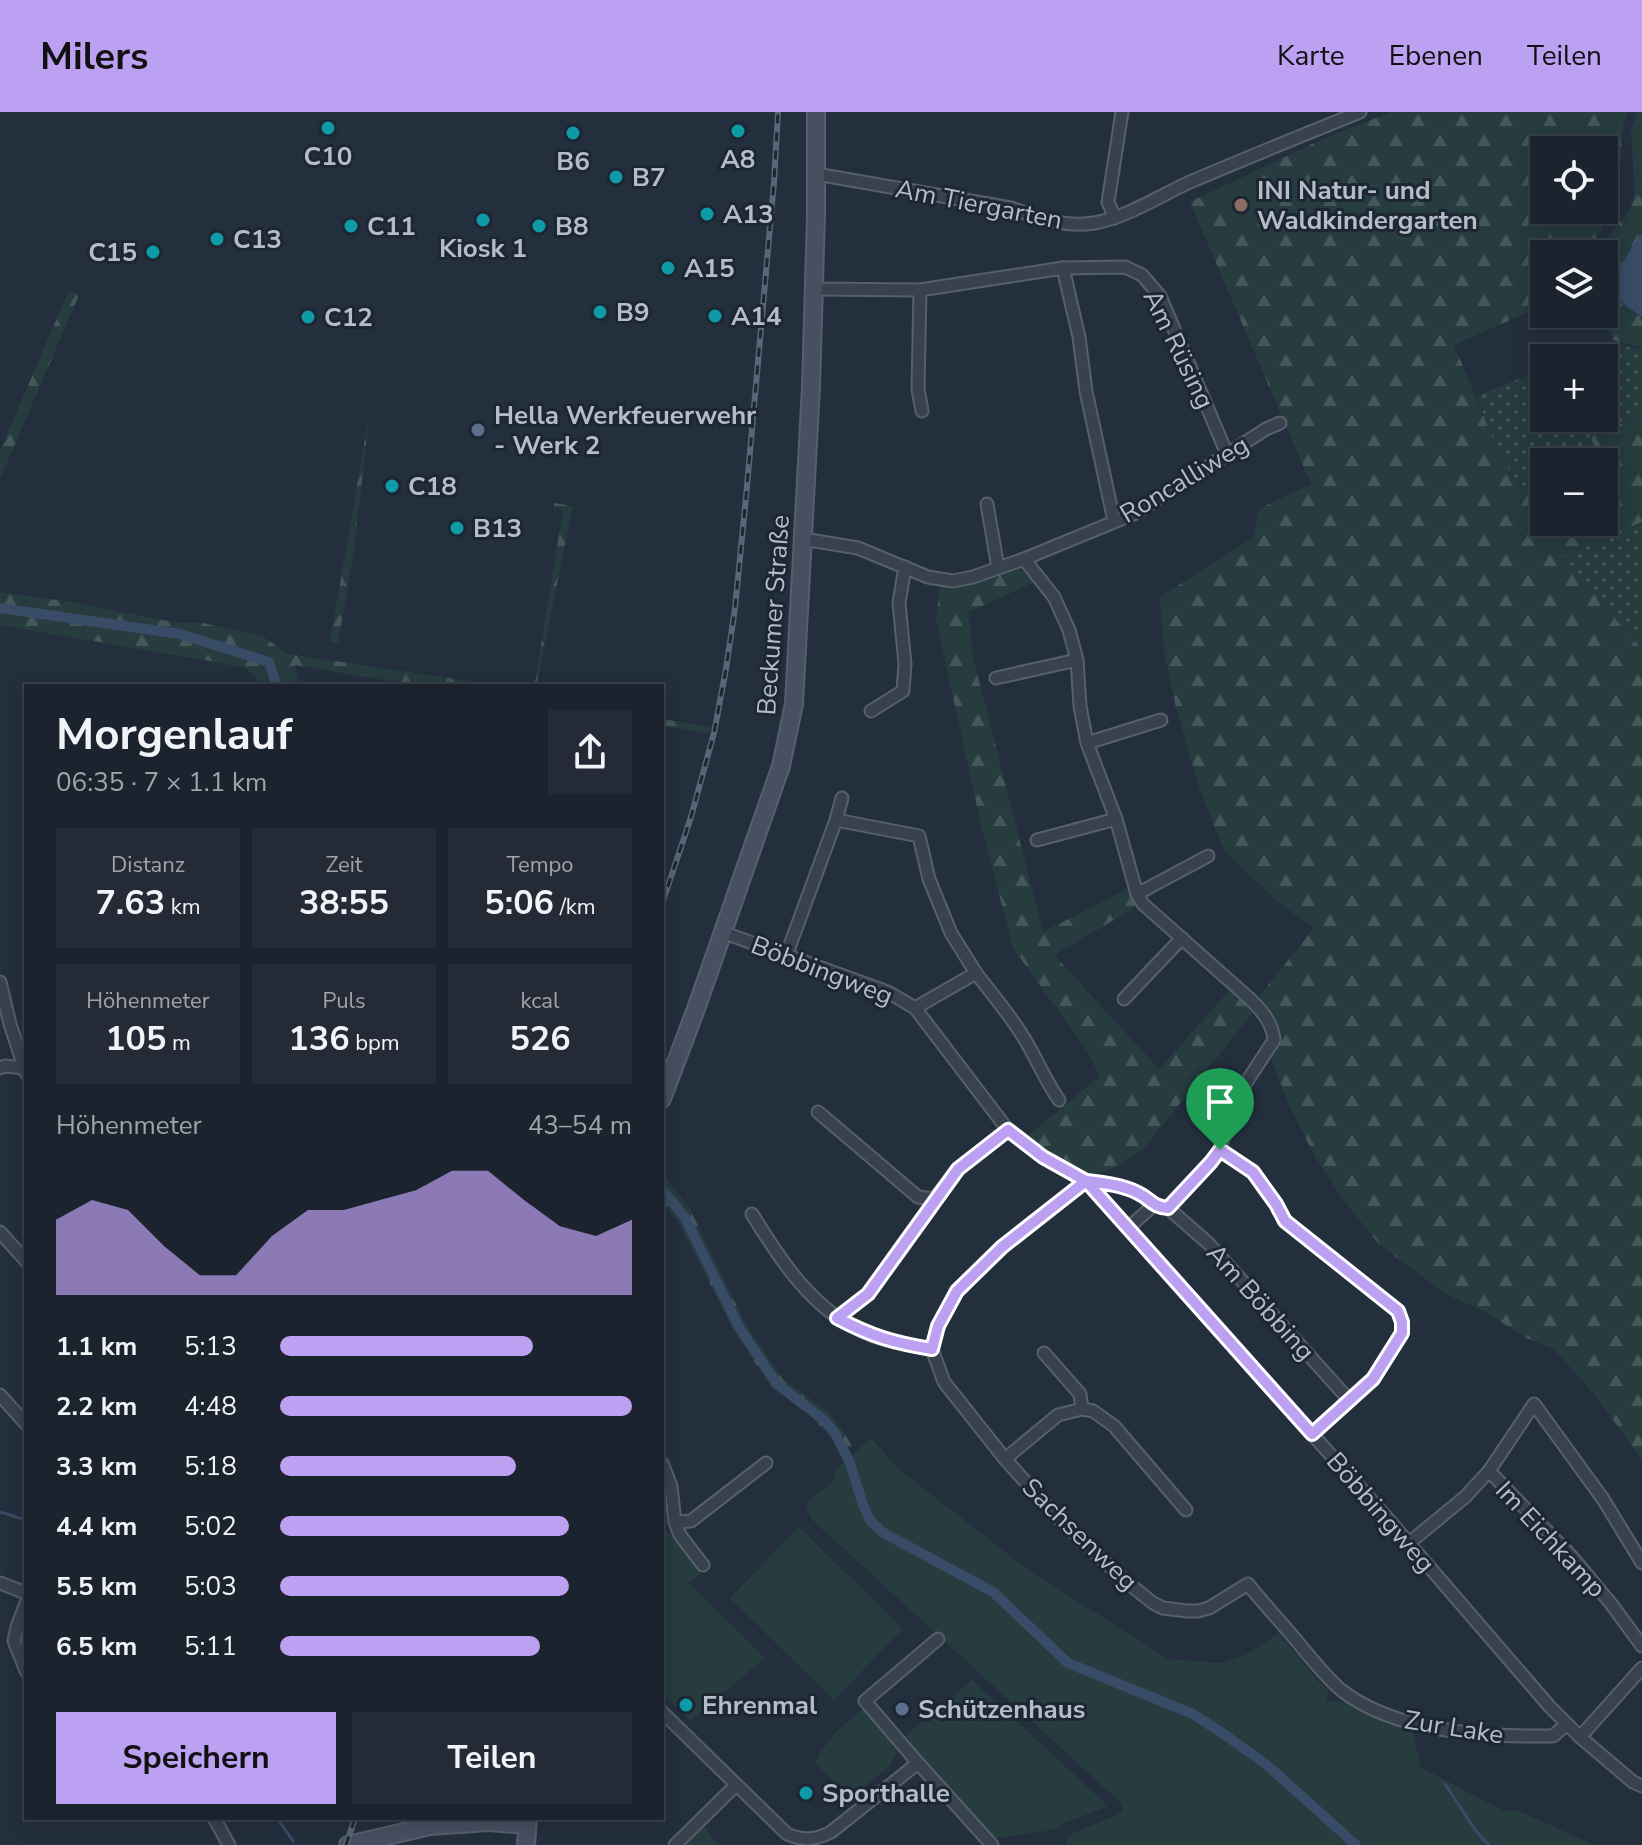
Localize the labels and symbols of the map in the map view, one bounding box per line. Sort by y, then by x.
marker: C10 [319,119,337,137]
marker: A8 [729,122,747,140]
marker: B6 [564,124,582,142]
place label: C10 [304,139,352,174]
place label: A8 [721,142,755,177]
place label: B6 [556,144,590,179]
place label: B7 [632,160,666,195]
marker: B7 [607,168,625,186]
street label: Am Tiergarten [893,171,1065,238]
place label: INI Natur- und Waldkindergarten [1257,173,1478,238]
marker: INI Natur- und Waldkindergarten [1232,196,1250,214]
place label: A13 [723,197,774,232]
marker: A13 [698,205,716,223]
place label: C11 [367,209,416,244]
place label: B8 [555,209,589,244]
marker: Kiosk 1 [474,211,492,229]
marker: C11 [342,217,360,235]
marker: B8 [530,217,548,235]
place label: C13 [233,222,282,257]
marker: C13 [208,230,226,248]
place label: Kiosk 1 [439,231,527,266]
place label: C15 [88,235,137,270]
marker: C15 [144,243,162,261]
place label: A15 [684,251,735,286]
marker: A15 [659,259,677,277]
street label: Am Rüsing [1135,284,1222,415]
place label: B9 [616,295,650,330]
place label: A14 [731,299,782,334]
place label: C12 [324,300,373,335]
marker: B9 [591,303,609,321]
marker: A14 [706,307,724,325]
marker: C12 [299,308,317,326]
place label: Hella Werkfeuerwehr - Werk 2 [494,398,757,463]
marker: Hella Werkfeuerwehr - Werk 2 [469,421,487,439]
street label: Roncalliweg [1113,427,1255,532]
place label: C18 [408,469,457,504]
marker: C18 [383,477,401,495]
place label: B13 [473,511,522,546]
street label: Beckumer Straße [749,514,798,716]
marker: B13 [448,519,466,537]
street label: Böbbingweg [746,927,898,1014]
pin [1186,1068,1254,1150]
street label: Am Böbbing [1199,1236,1323,1368]
street label: Böbbingweg [1318,1445,1443,1580]
street label: Sachsenweg [1014,1470,1145,1598]
street label: Im Eichkamp [1487,1473,1614,1605]
place label: Ehrenmal [702,1688,818,1723]
place label: Schützenhaus [918,1692,1086,1727]
marker: Ehrenmal [677,1696,695,1714]
marker: Schützenhaus [893,1700,911,1718]
street label: Zur Lake [1402,1702,1506,1753]
place label: Sporthalle [822,1776,950,1811]
marker: Sporthalle [797,1784,815,1802]

